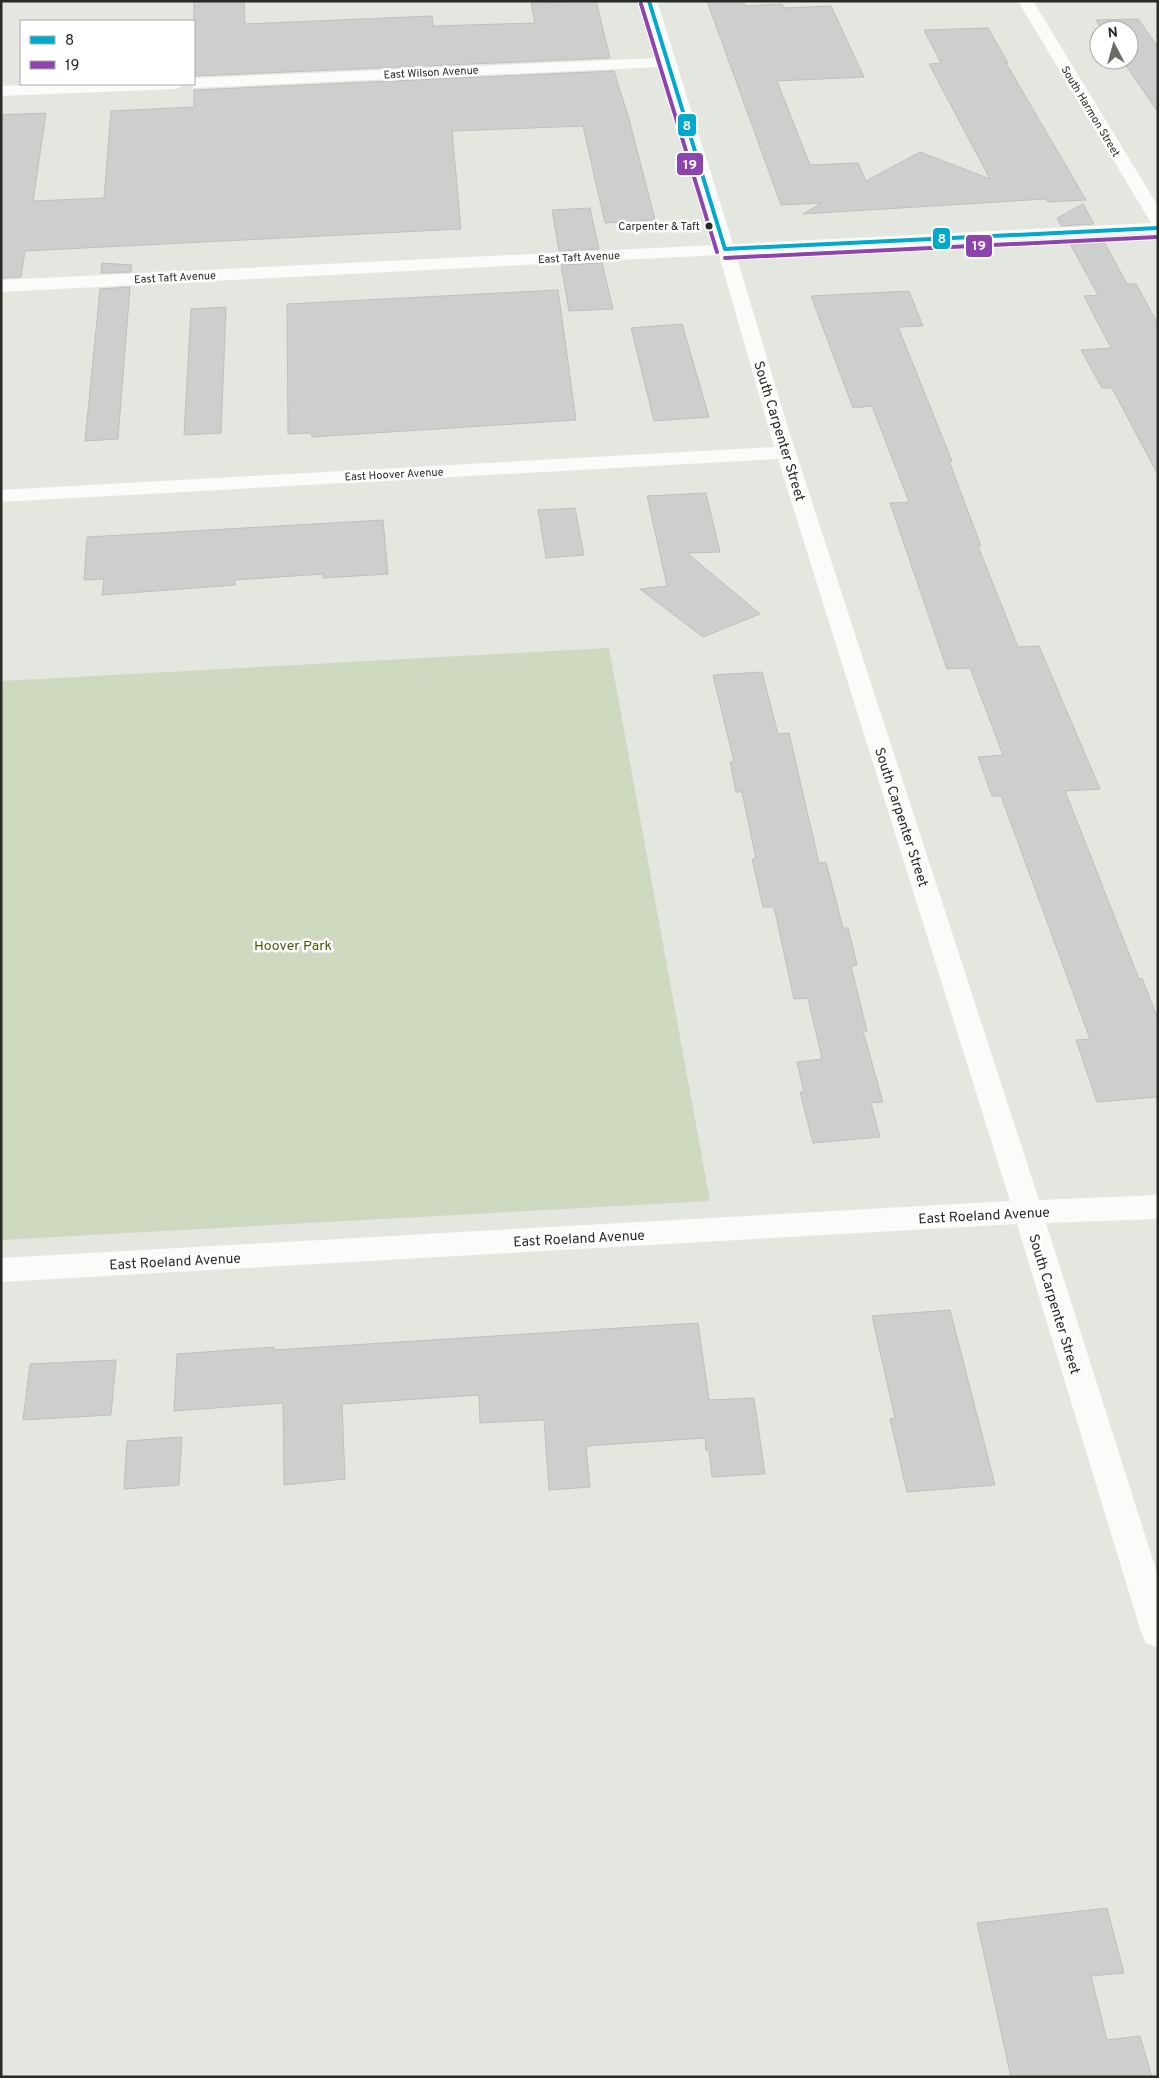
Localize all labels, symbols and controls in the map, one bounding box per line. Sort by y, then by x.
legend [20,20,195,85]
north arrow [1089,20,1139,70]
text: N [1107,25,1119,43]
text: 8 [65,32,74,51]
text: 19 [65,57,80,76]
street label: East Wilson Avenue [383,64,479,82]
street label: South Harmon Street [1057,64,1123,160]
line badge: 8 [677,113,697,137]
text: 8 [683,118,691,135]
line badge: 19 [676,152,704,176]
text: 19 [683,157,697,174]
place label: Carpenter & Taft [618,220,700,234]
marker: Carpenter & Taft [704,221,714,231]
line badge: 8 [932,227,951,250]
text: 8 [938,231,946,248]
line badge: 19 [965,234,993,258]
text: 19 [972,238,986,255]
street label: East Taft Avenue [538,249,620,267]
street label: East Taft Avenue [134,269,216,287]
street label: South Carpenter Street [749,359,808,504]
street label: East Hoover Avenue [344,465,444,485]
street label: South Carpenter Street [870,746,931,889]
park label: Hoover Park [254,938,332,955]
street label: East Roeland Avenue [918,1205,1050,1228]
street label: East Roeland Avenue [513,1228,645,1251]
street label: South Carpenter Street [1024,1232,1083,1377]
street label: East Roeland Avenue [109,1251,241,1274]

